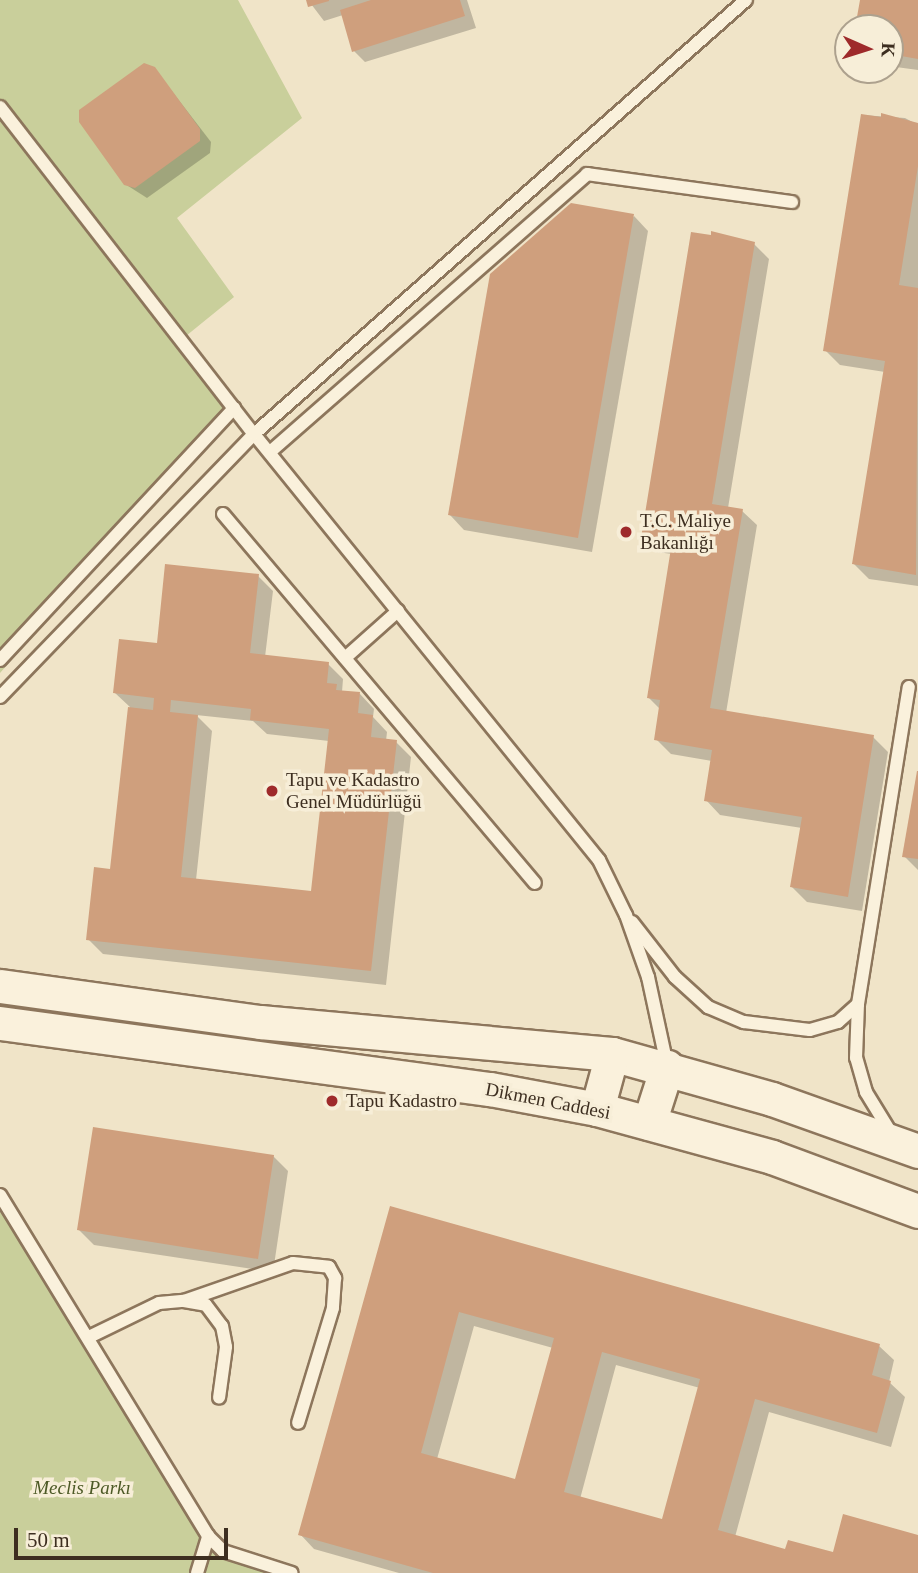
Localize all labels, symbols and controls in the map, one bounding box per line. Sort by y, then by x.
north arrow [834,14,904,84]
text: K [878,42,899,58]
place label: T.C. Maliye Bakanlığı [640,510,731,554]
marker: T.C. Maliye Bakanlığı [618,524,634,540]
place label: Tapu ve Kadastro Genel Müdürlüğü [286,769,422,813]
marker: Tapu ve Kadastro Genel Müdürlüğü [264,783,280,799]
street label: Dikmen Caddesi [483,1078,613,1124]
place label: Tapu Kadastro [346,1090,457,1112]
marker: Tapu Kadastro [324,1093,340,1109]
park label: Meclis Parkı [33,1477,131,1499]
scale bar [18,1514,231,1558]
text: 50 m [27,1528,70,1552]

